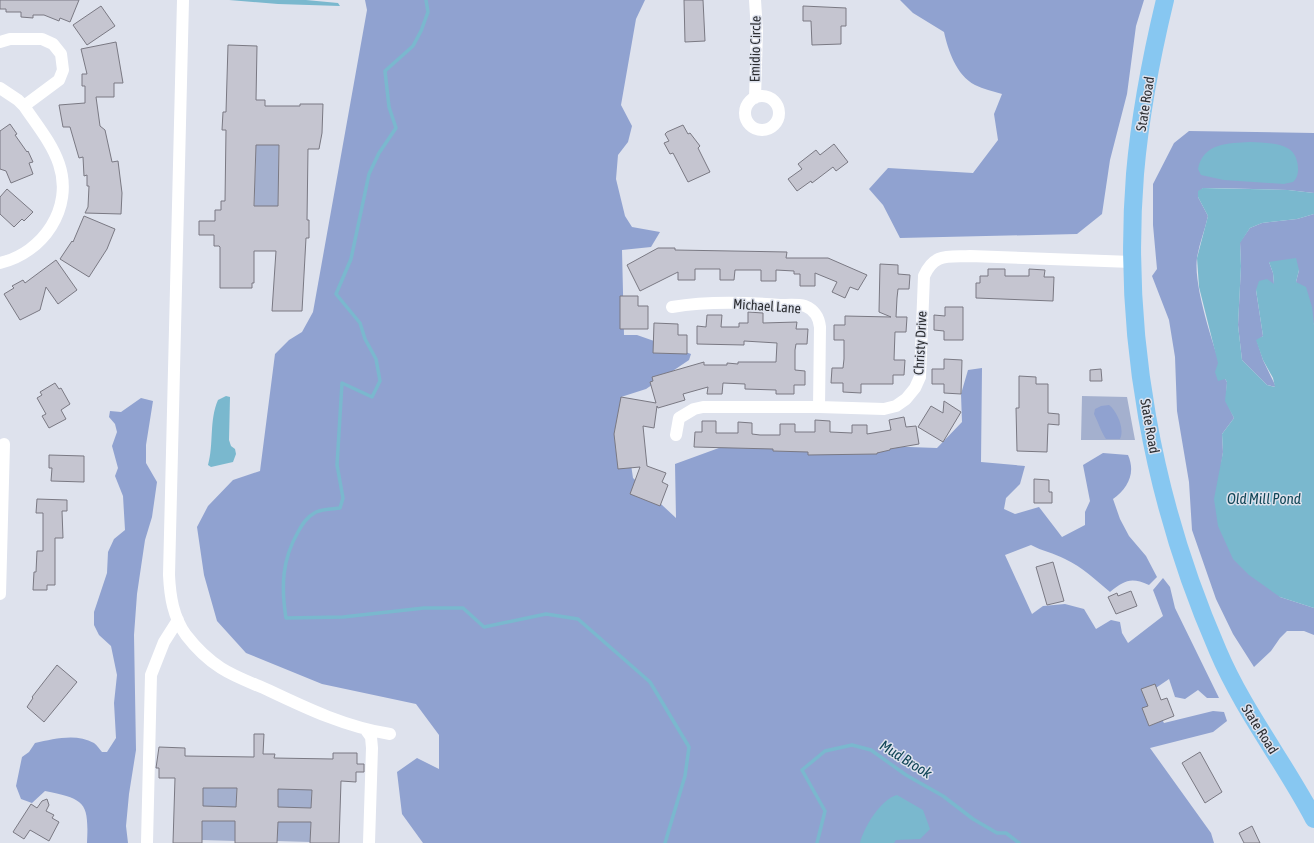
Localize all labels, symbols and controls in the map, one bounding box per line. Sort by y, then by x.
street label: Emidio Circle [746,16,764,82]
street label: State Road [1133,75,1157,133]
street label: Michael Lane [732,296,802,316]
street label: Christy Drive [910,310,930,376]
street label: State Road [1137,397,1163,455]
water label: Old Mill Pond [1227,490,1301,507]
street label: State Road [1239,701,1281,757]
water label: Mud Brook [877,736,936,782]

